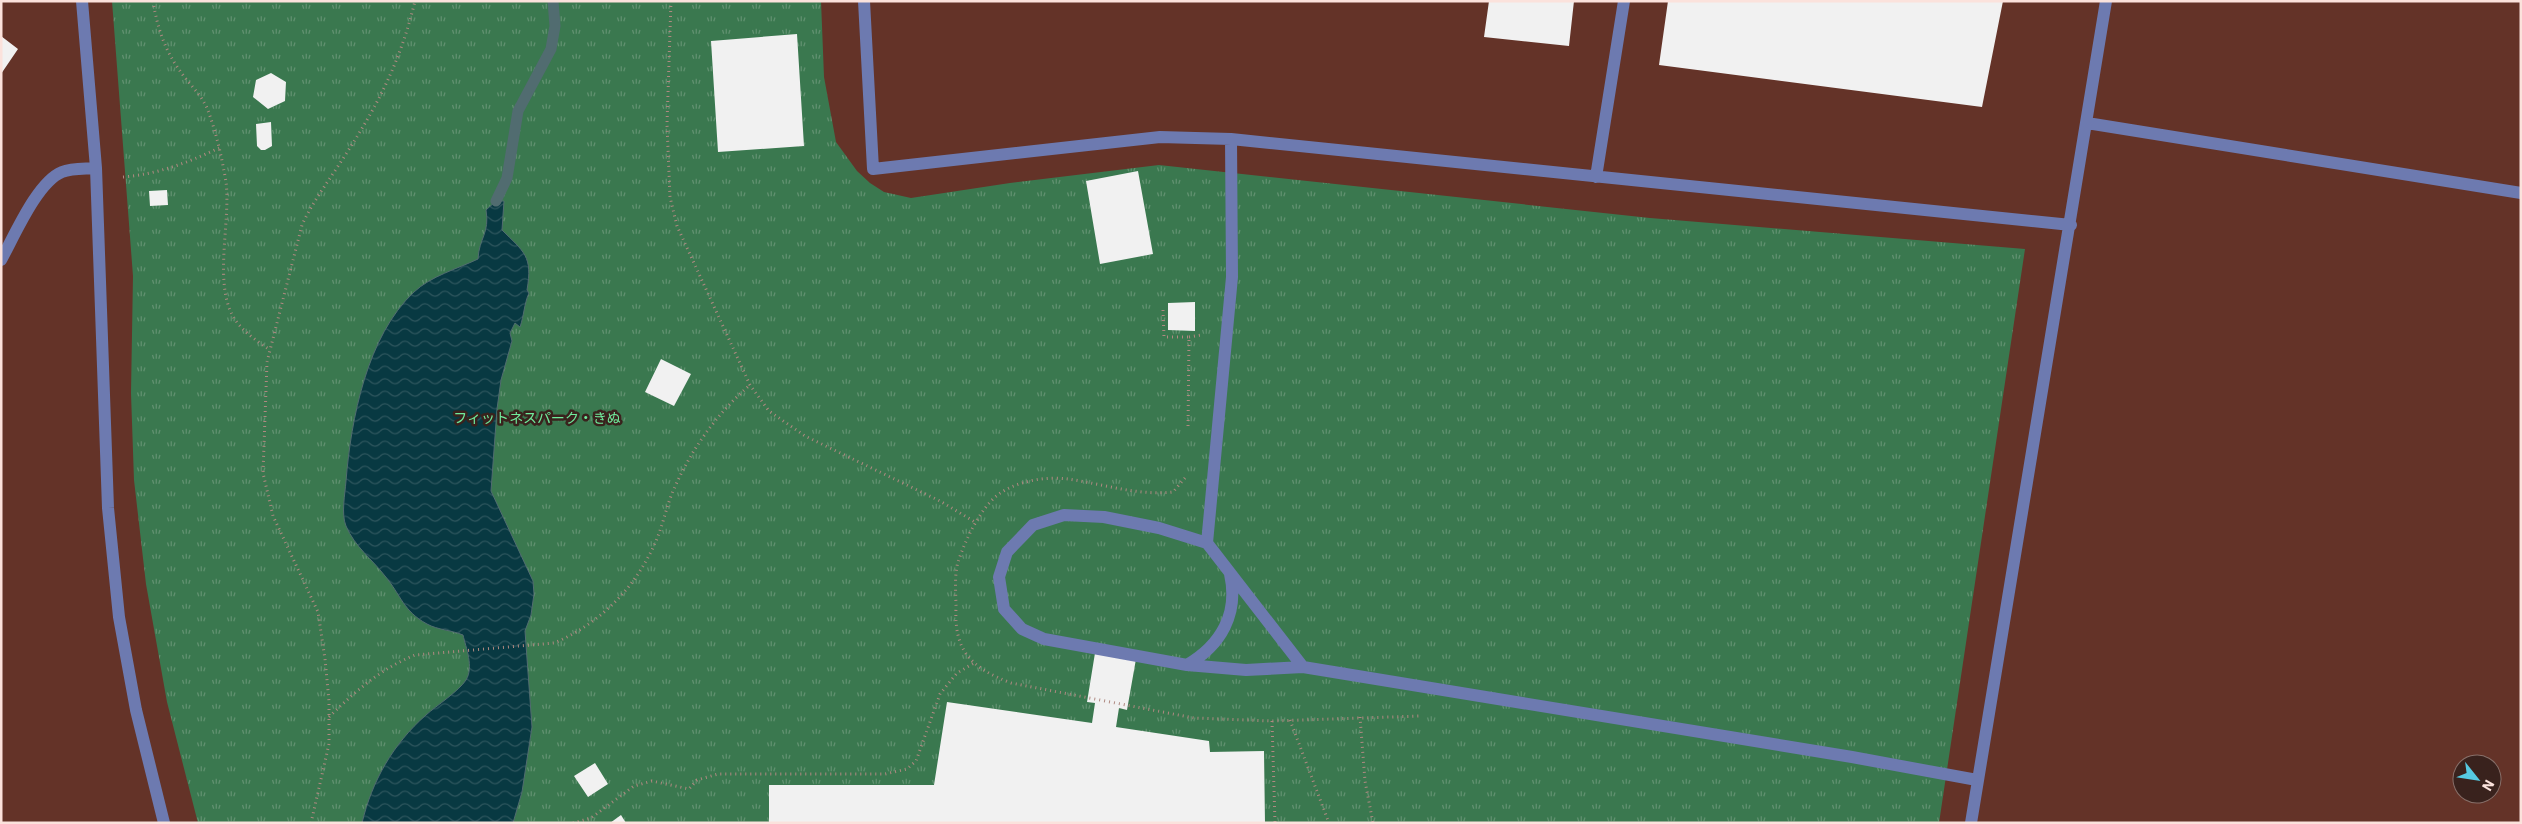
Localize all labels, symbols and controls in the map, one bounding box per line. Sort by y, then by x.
park label: フィットネスパーク・きぬ [453,409,621,427]
north arrow [2452,754,2502,804]
text: N [2478,777,2499,794]

